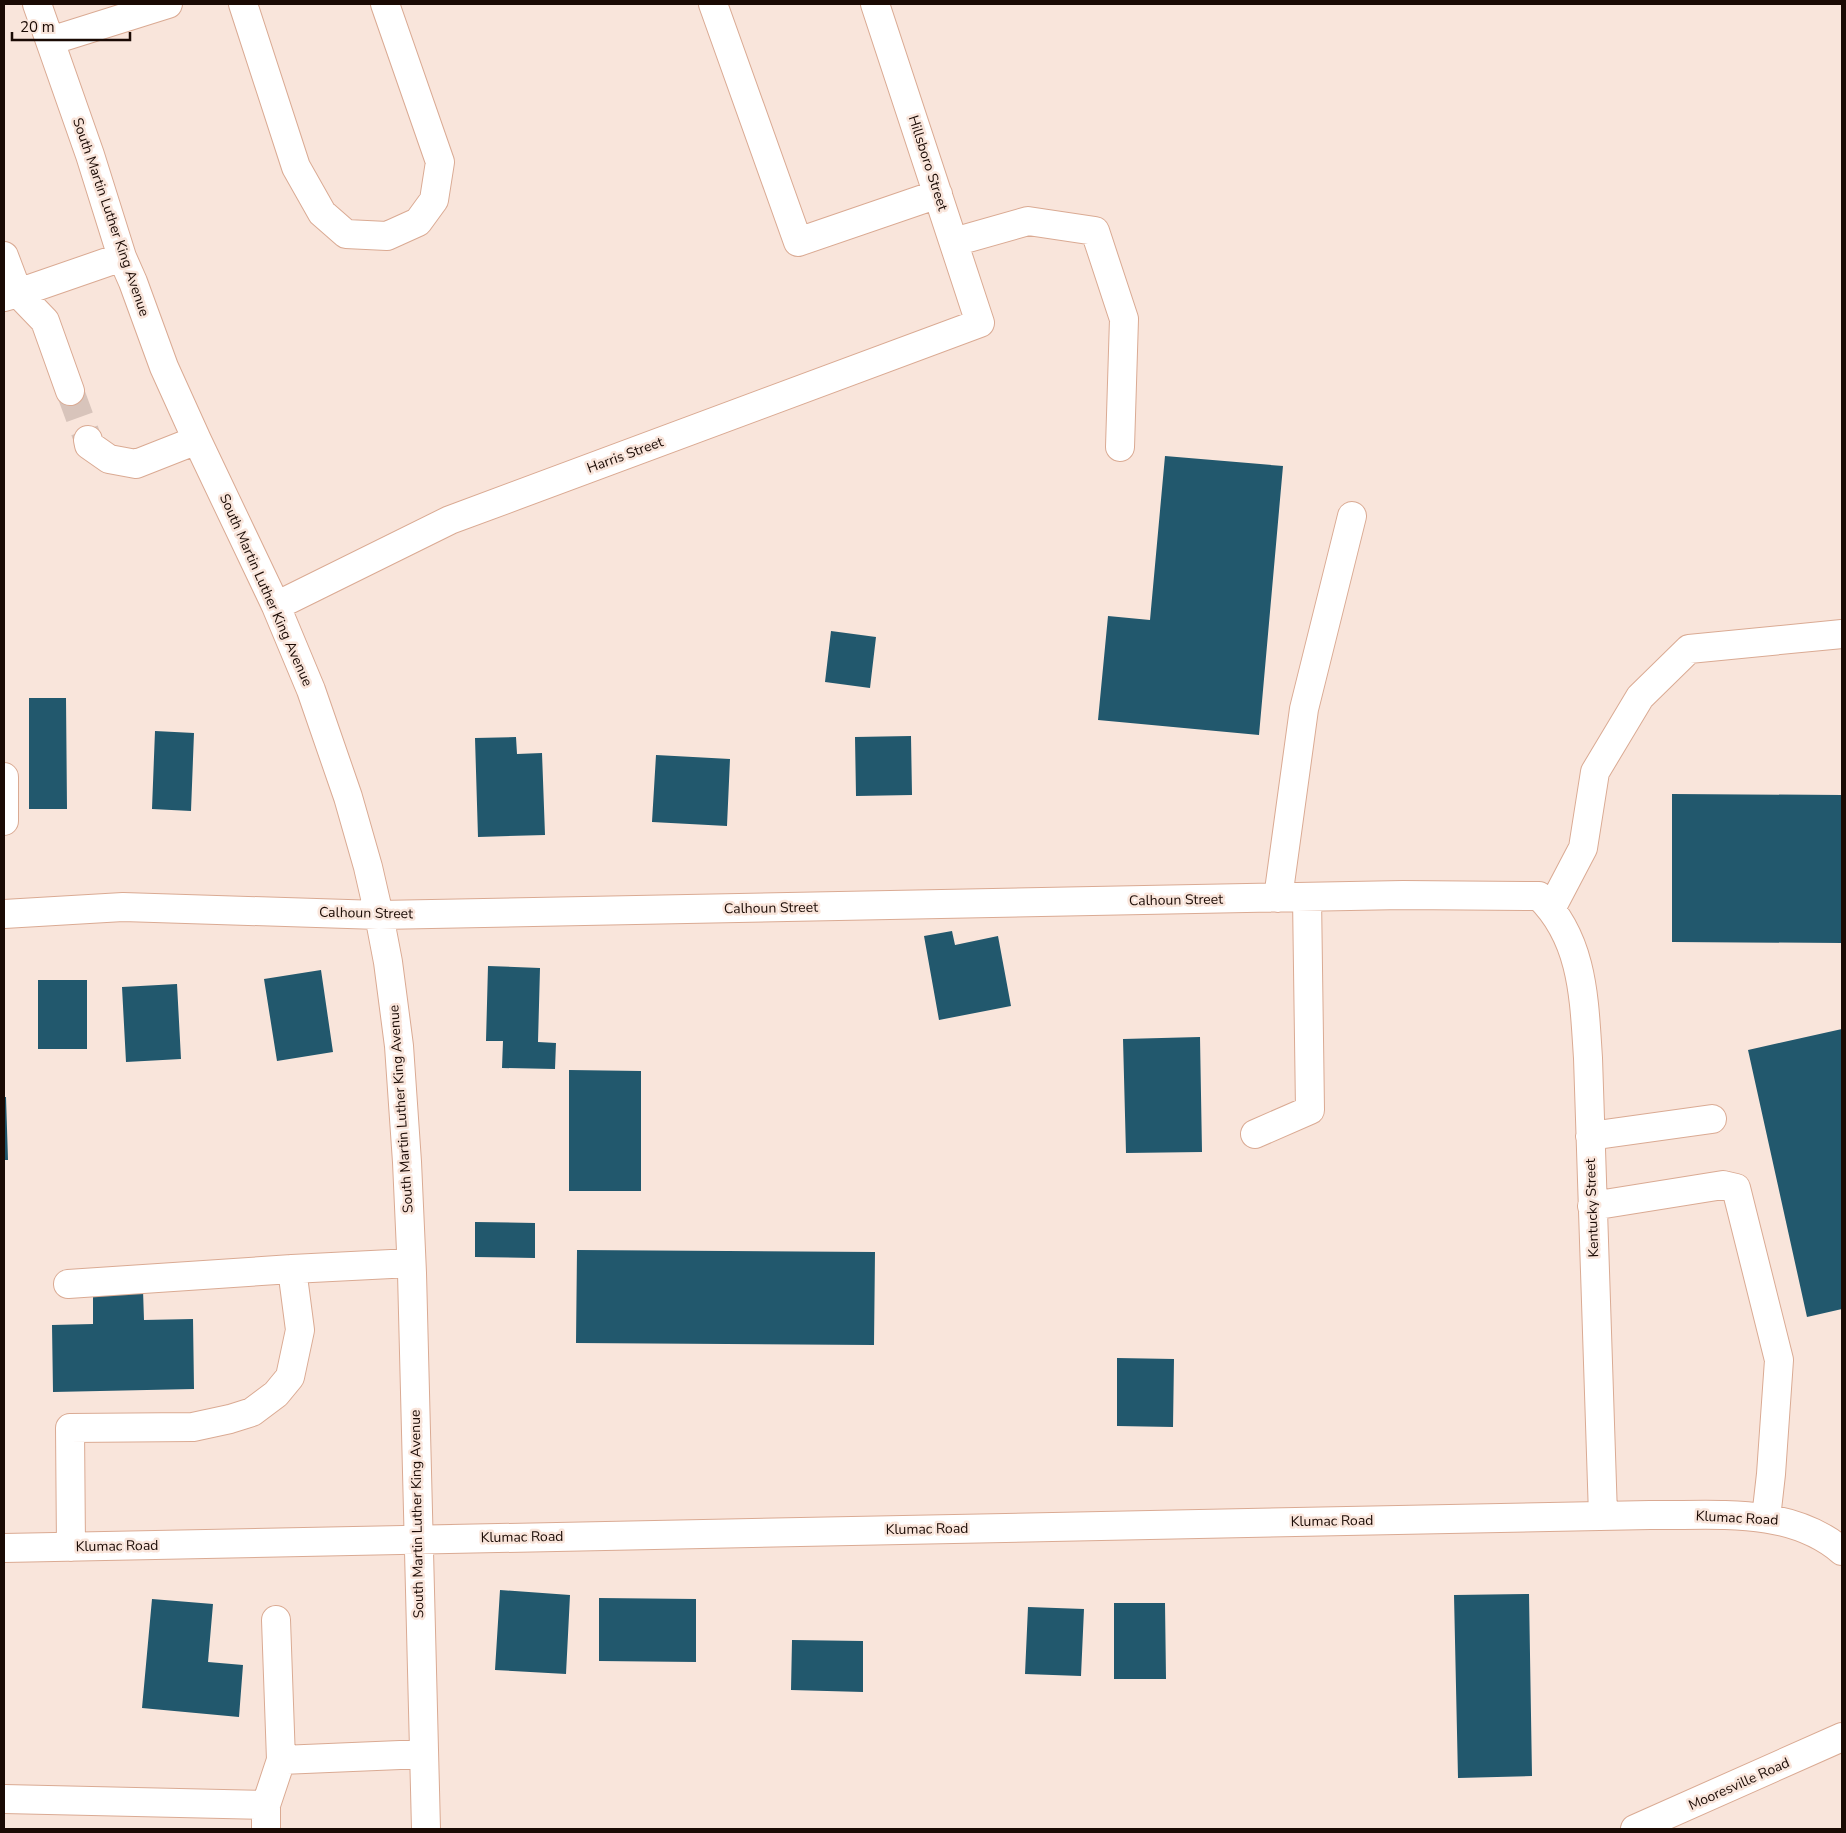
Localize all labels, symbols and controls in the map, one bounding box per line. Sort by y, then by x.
scale bar [12,10,130,42]
text: 20 m [20,17,55,37]
street label: Hillsboro Street [904,113,952,213]
street label: South Martin Luther King Avenue [68,115,154,319]
street label: Harris Street [584,432,666,478]
street label: South Martin Luther King Avenue [215,491,317,689]
street label: Calhoun Street [1129,890,1223,910]
street label: Calhoun Street [724,898,818,918]
street label: Calhoun Street [319,903,413,923]
street label: South Martin Luther King Avenue [384,1004,418,1214]
street label: Kentucky Street [1581,1158,1603,1258]
street label: South Martin Luther King Avenue [406,1409,428,1619]
street label: Klumac Road [1695,1506,1779,1530]
street label: Klumac Road [1290,1511,1374,1531]
street label: Klumac Road [885,1519,969,1539]
street label: Klumac Road [480,1527,564,1547]
street label: Klumac Road [75,1536,159,1556]
street label: Mooresville Road [1685,1753,1793,1815]

